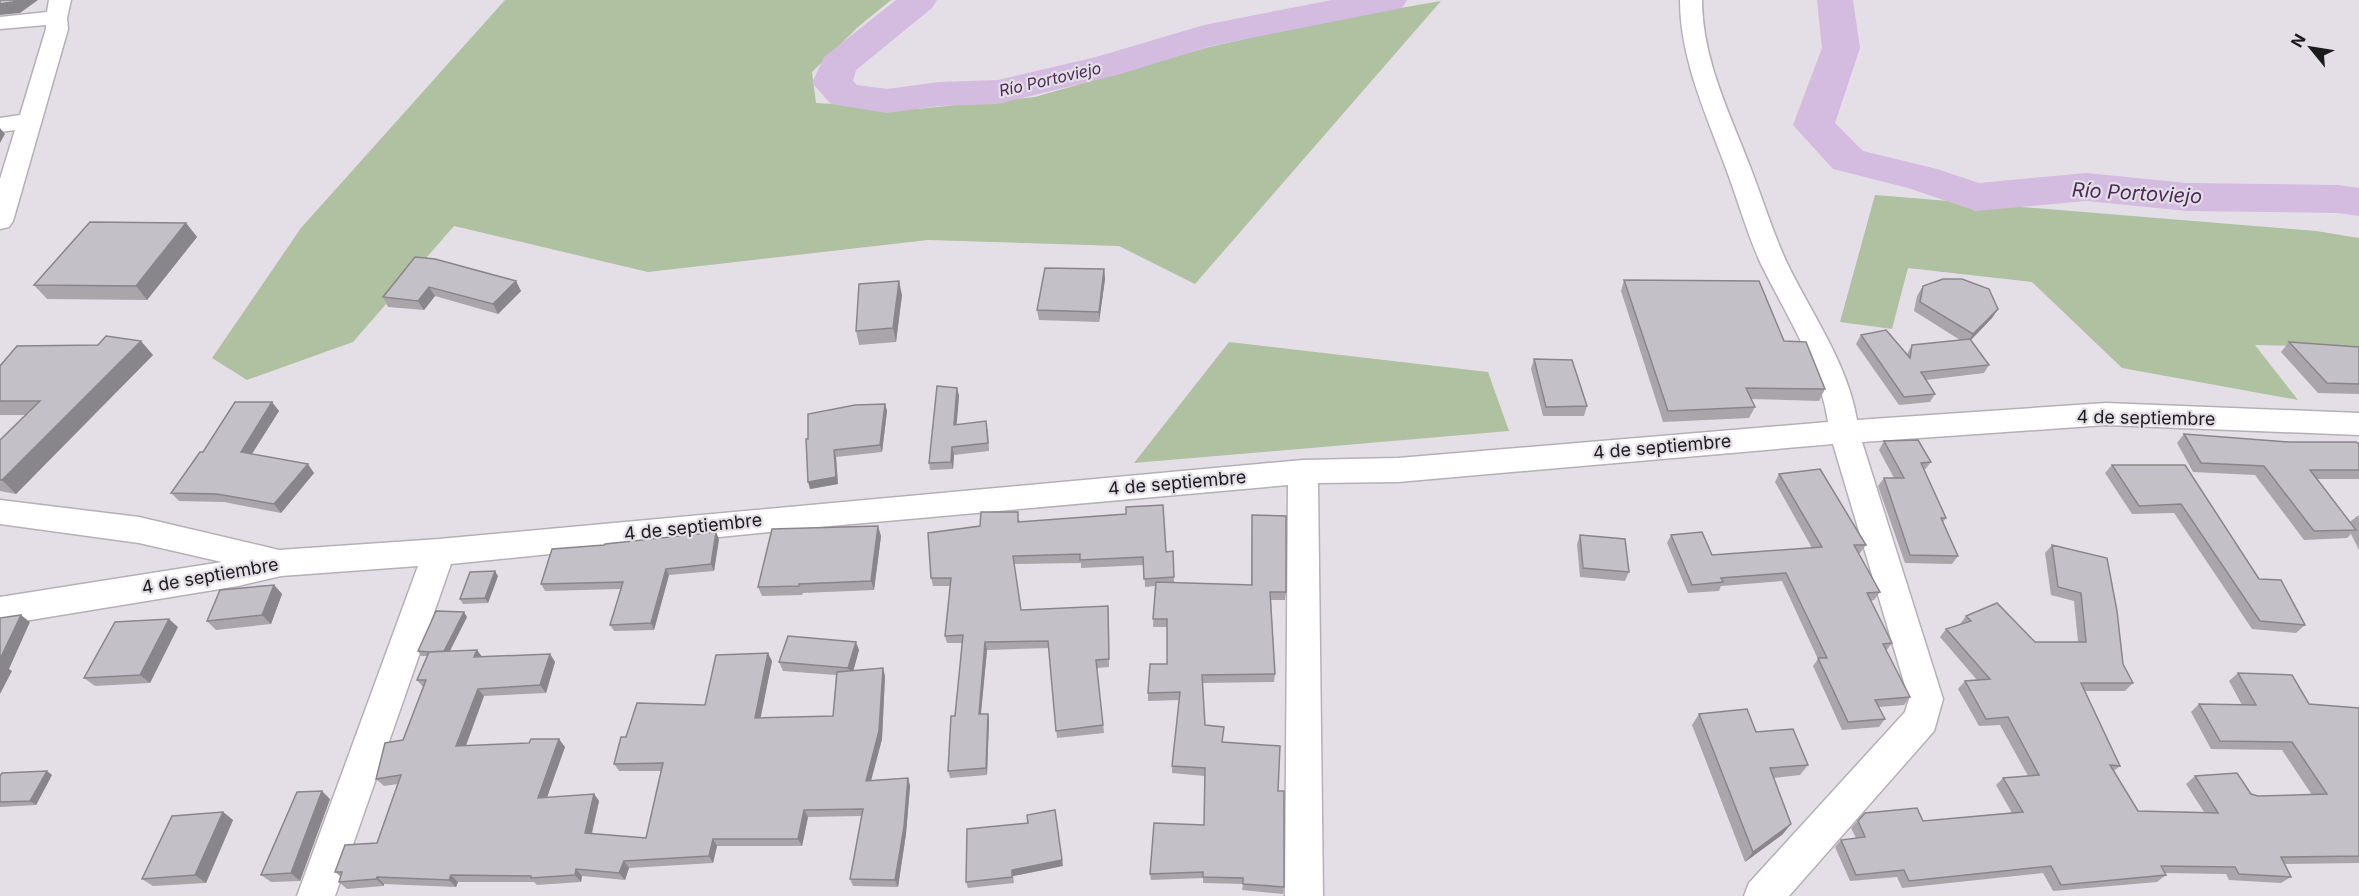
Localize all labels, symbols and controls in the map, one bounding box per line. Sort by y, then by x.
north arrow [2281,18,2341,78]
text: N [2286,30,2310,51]
water label: Río Portoviejo [997,58,1103,100]
water label: Río Portoviejo [2071,178,2203,208]
street label: 4 de septiembre [2076,406,2216,429]
street label: 4 de septiembre [1592,430,1732,463]
street label: 4 de septiembre [1107,466,1247,499]
street label: 4 de septiembre [623,509,763,544]
street label: 4 de septiembre [140,553,280,598]

